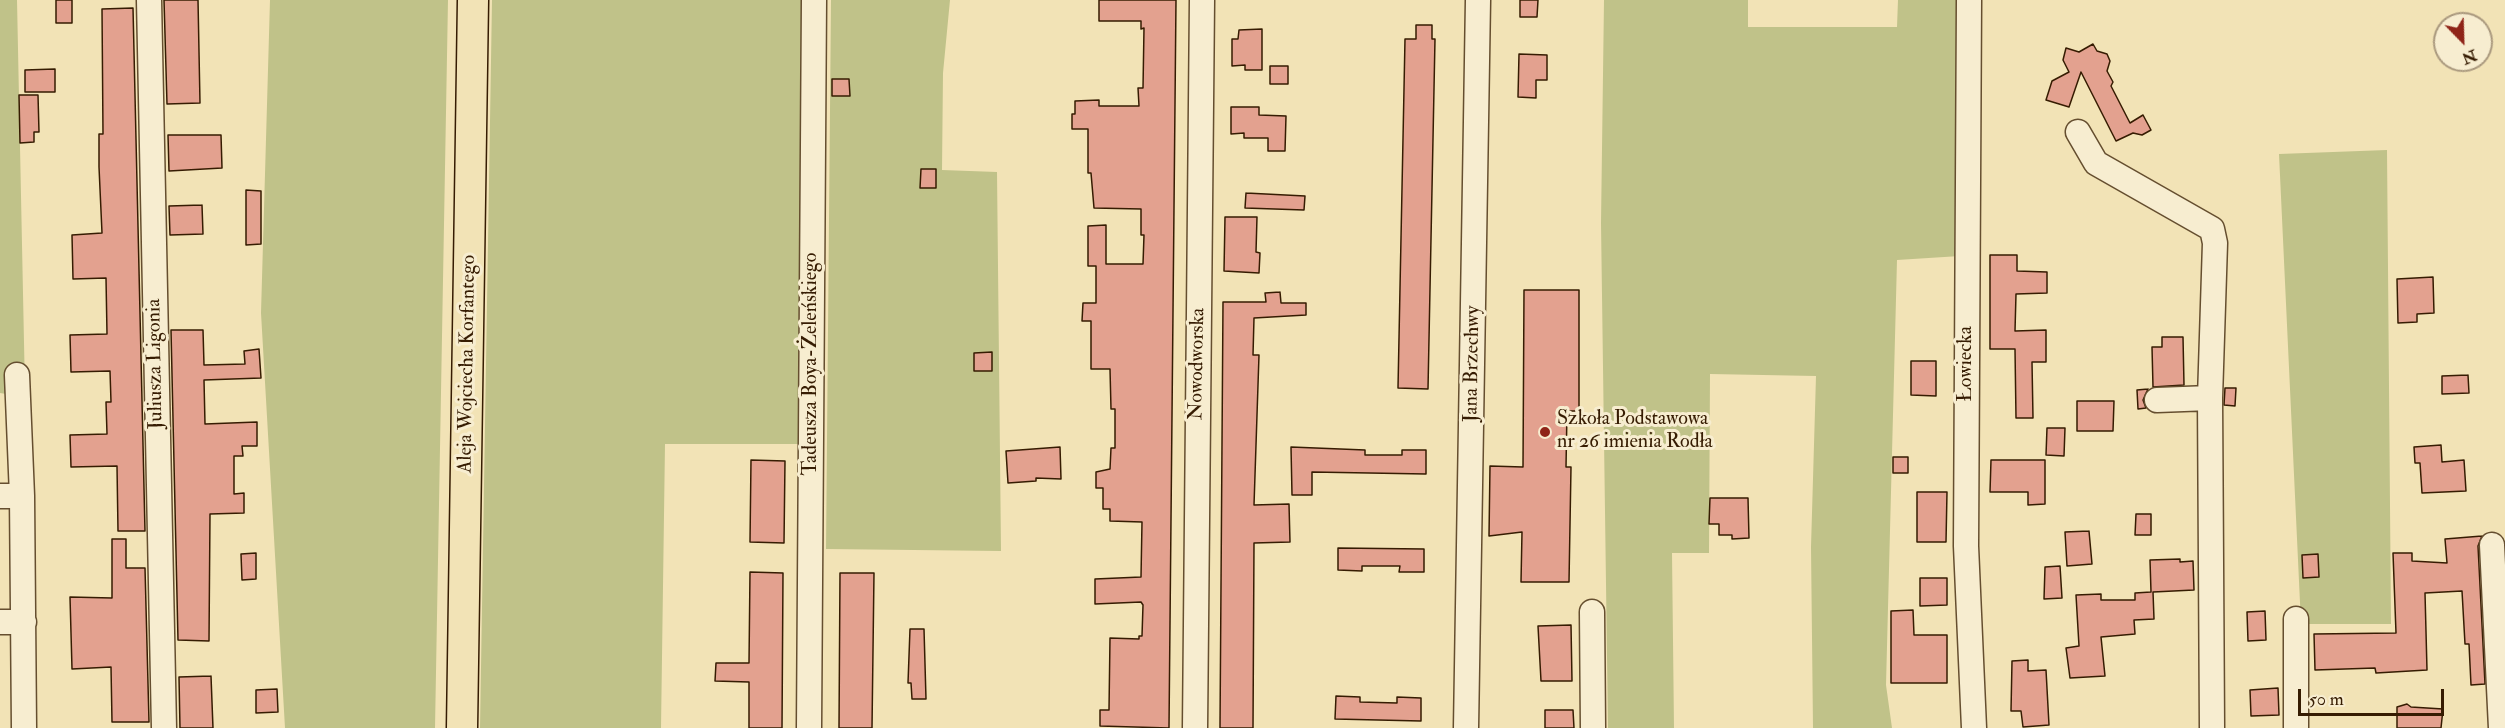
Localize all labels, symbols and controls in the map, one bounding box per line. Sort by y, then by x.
north arrow [2433,12,2493,72]
text: N [2459,45,2480,69]
street label: Tadeusza Boya-Żeleńskiego [800,253,824,475]
street label: Aleja Wojciecha Korfantego [454,255,482,473]
street label: Juliusza Ligonia [143,298,169,430]
street label: Jana Brzechwy [1460,306,1486,422]
street label: Nowodworska [1185,308,1211,420]
street label: Łowiecka [1955,326,1979,402]
place label: Szkoła Podstawowa nr 26 imienia Rodła [1557,408,1713,455]
marker: Szkoła Podstawowa nr 26 imienia Rodła [1538,425,1552,439]
scale bar [2301,677,2446,715]
text: 50 m [2309,688,2344,711]

